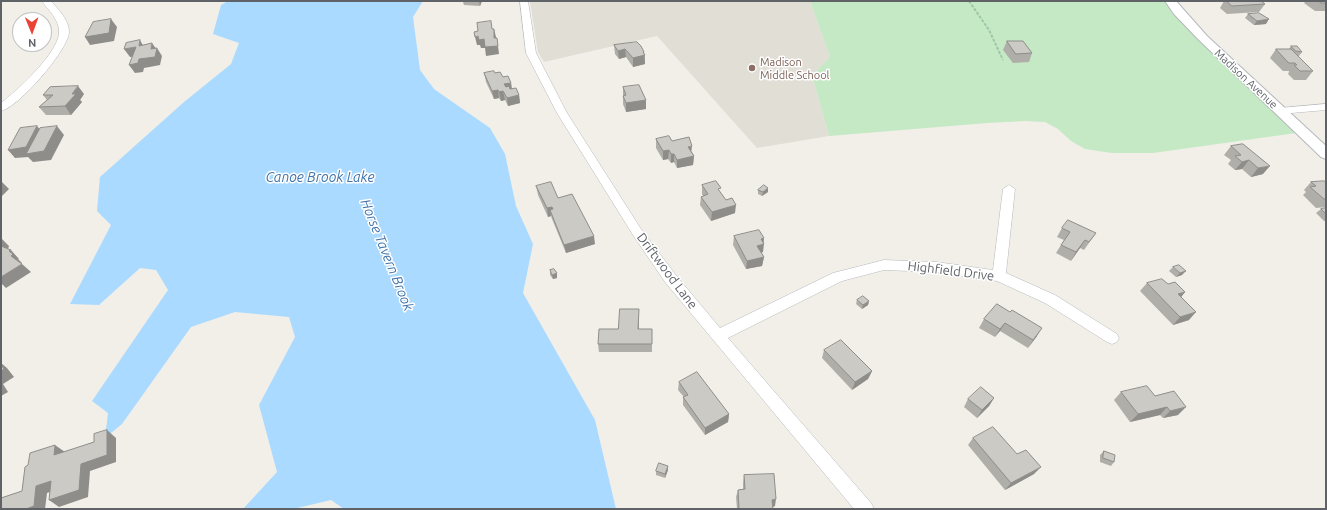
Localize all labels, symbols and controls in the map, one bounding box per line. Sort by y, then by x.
north arrow [12,12,52,52]
text: N [28,37,36,49]
street label: Madison Avenue [1212,46,1280,112]
place label: Madison Middle School [760,55,829,81]
marker: Madison Middle School [747,63,757,73]
water label: Canoe Brook Lake [265,169,375,185]
water label: Horse Tavern Brook [357,197,417,313]
street label: Driftwood Lane [633,230,701,312]
street label: Highfield Drive [907,258,995,284]

